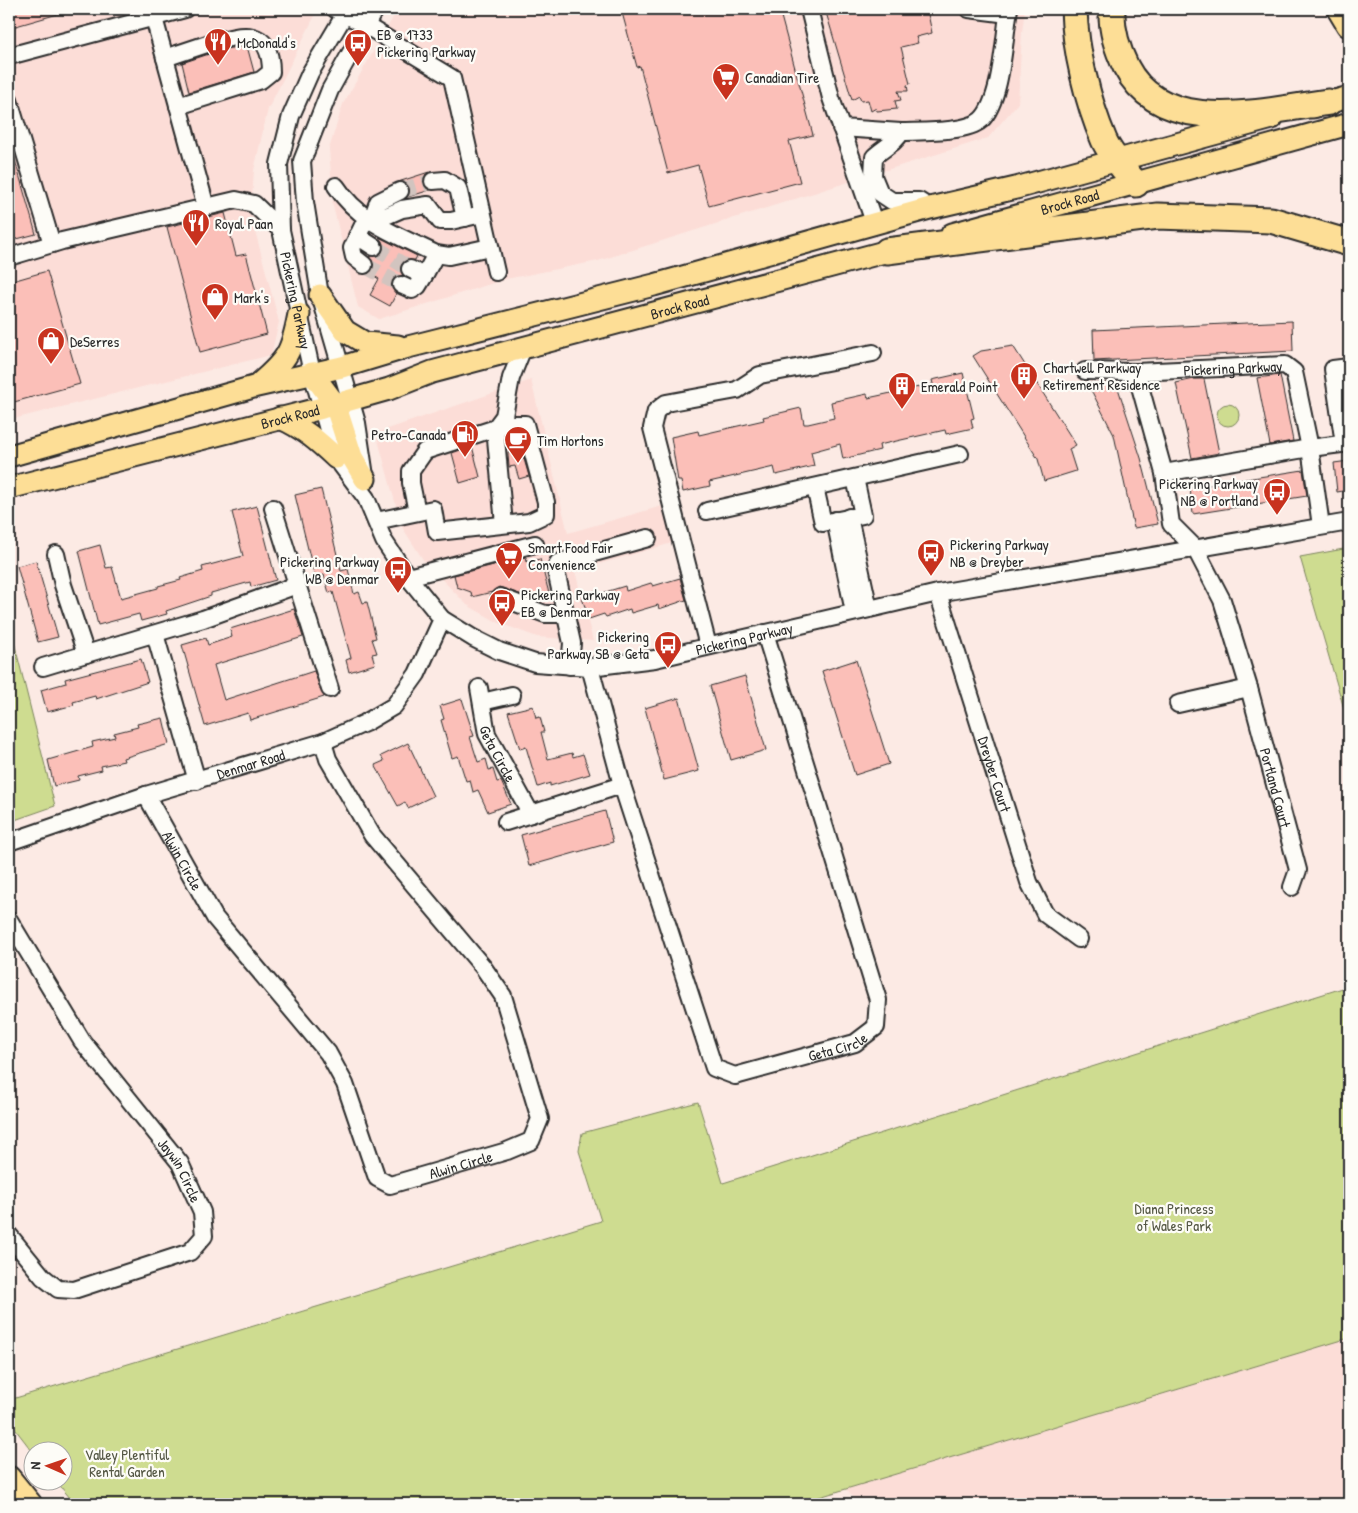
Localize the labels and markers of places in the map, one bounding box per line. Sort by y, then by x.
place label: EB @ 1733 Pickering Parkway [377,24,476,62]
restaurant icon: McDonald's [203,27,233,66]
bus stop icon: EB @ 1733 Pickering Parkway [343,28,373,67]
place label: McDonald's [237,32,296,53]
supermarket icon: Canadian Tire [711,62,741,101]
place label: Canadian Tire [745,67,819,88]
restaurant icon: Royal Paan [181,208,211,247]
place label: Royal Paan [215,213,273,234]
shop icon: Mark's [200,282,230,321]
place label: Mark's [234,287,269,308]
shop icon: DeSerres [36,326,66,365]
place label: DeSerres [70,331,119,352]
place label: Chartwell Parkway Retirement Residence [1043,357,1160,395]
building icon: Chartwell Parkway Retirement Residence [1009,361,1039,400]
building icon: Emerald Point [887,371,917,410]
place label: Emerald Point [921,376,998,397]
fuel station icon: Petro-Canada [450,419,480,458]
place label: Petro-Canada [371,424,446,445]
cafe icon: Tim Hortons [503,425,533,464]
place label: Tim Hortons [537,430,604,451]
place label: Pickering Parkway NB @ Portland [1159,473,1258,511]
bus stop icon: Pickering Parkway NB @ Portland [1262,477,1292,516]
place label: Pickering Parkway NB @ Dreyber [950,534,1049,572]
place label: Smart Food Fair Convenience [528,537,613,575]
bus stop icon: Pickering Parkway NB @ Dreyber [916,538,946,577]
supermarket icon: Smart Food Fair Convenience [494,541,524,580]
place label: Pickering Parkway WB @ Denmar [280,551,379,589]
bus stop icon: Pickering Parkway WB @ Denmar [383,555,413,594]
place label: Pickering Parkway EB @ Denmar [521,584,620,622]
bus stop icon: Pickering Parkway EB @ Denmar [487,588,517,627]
place label: Pickering Parkway SB @ Geta [547,626,649,664]
bus stop icon: Pickering Parkway SB @ Geta [653,630,683,669]

